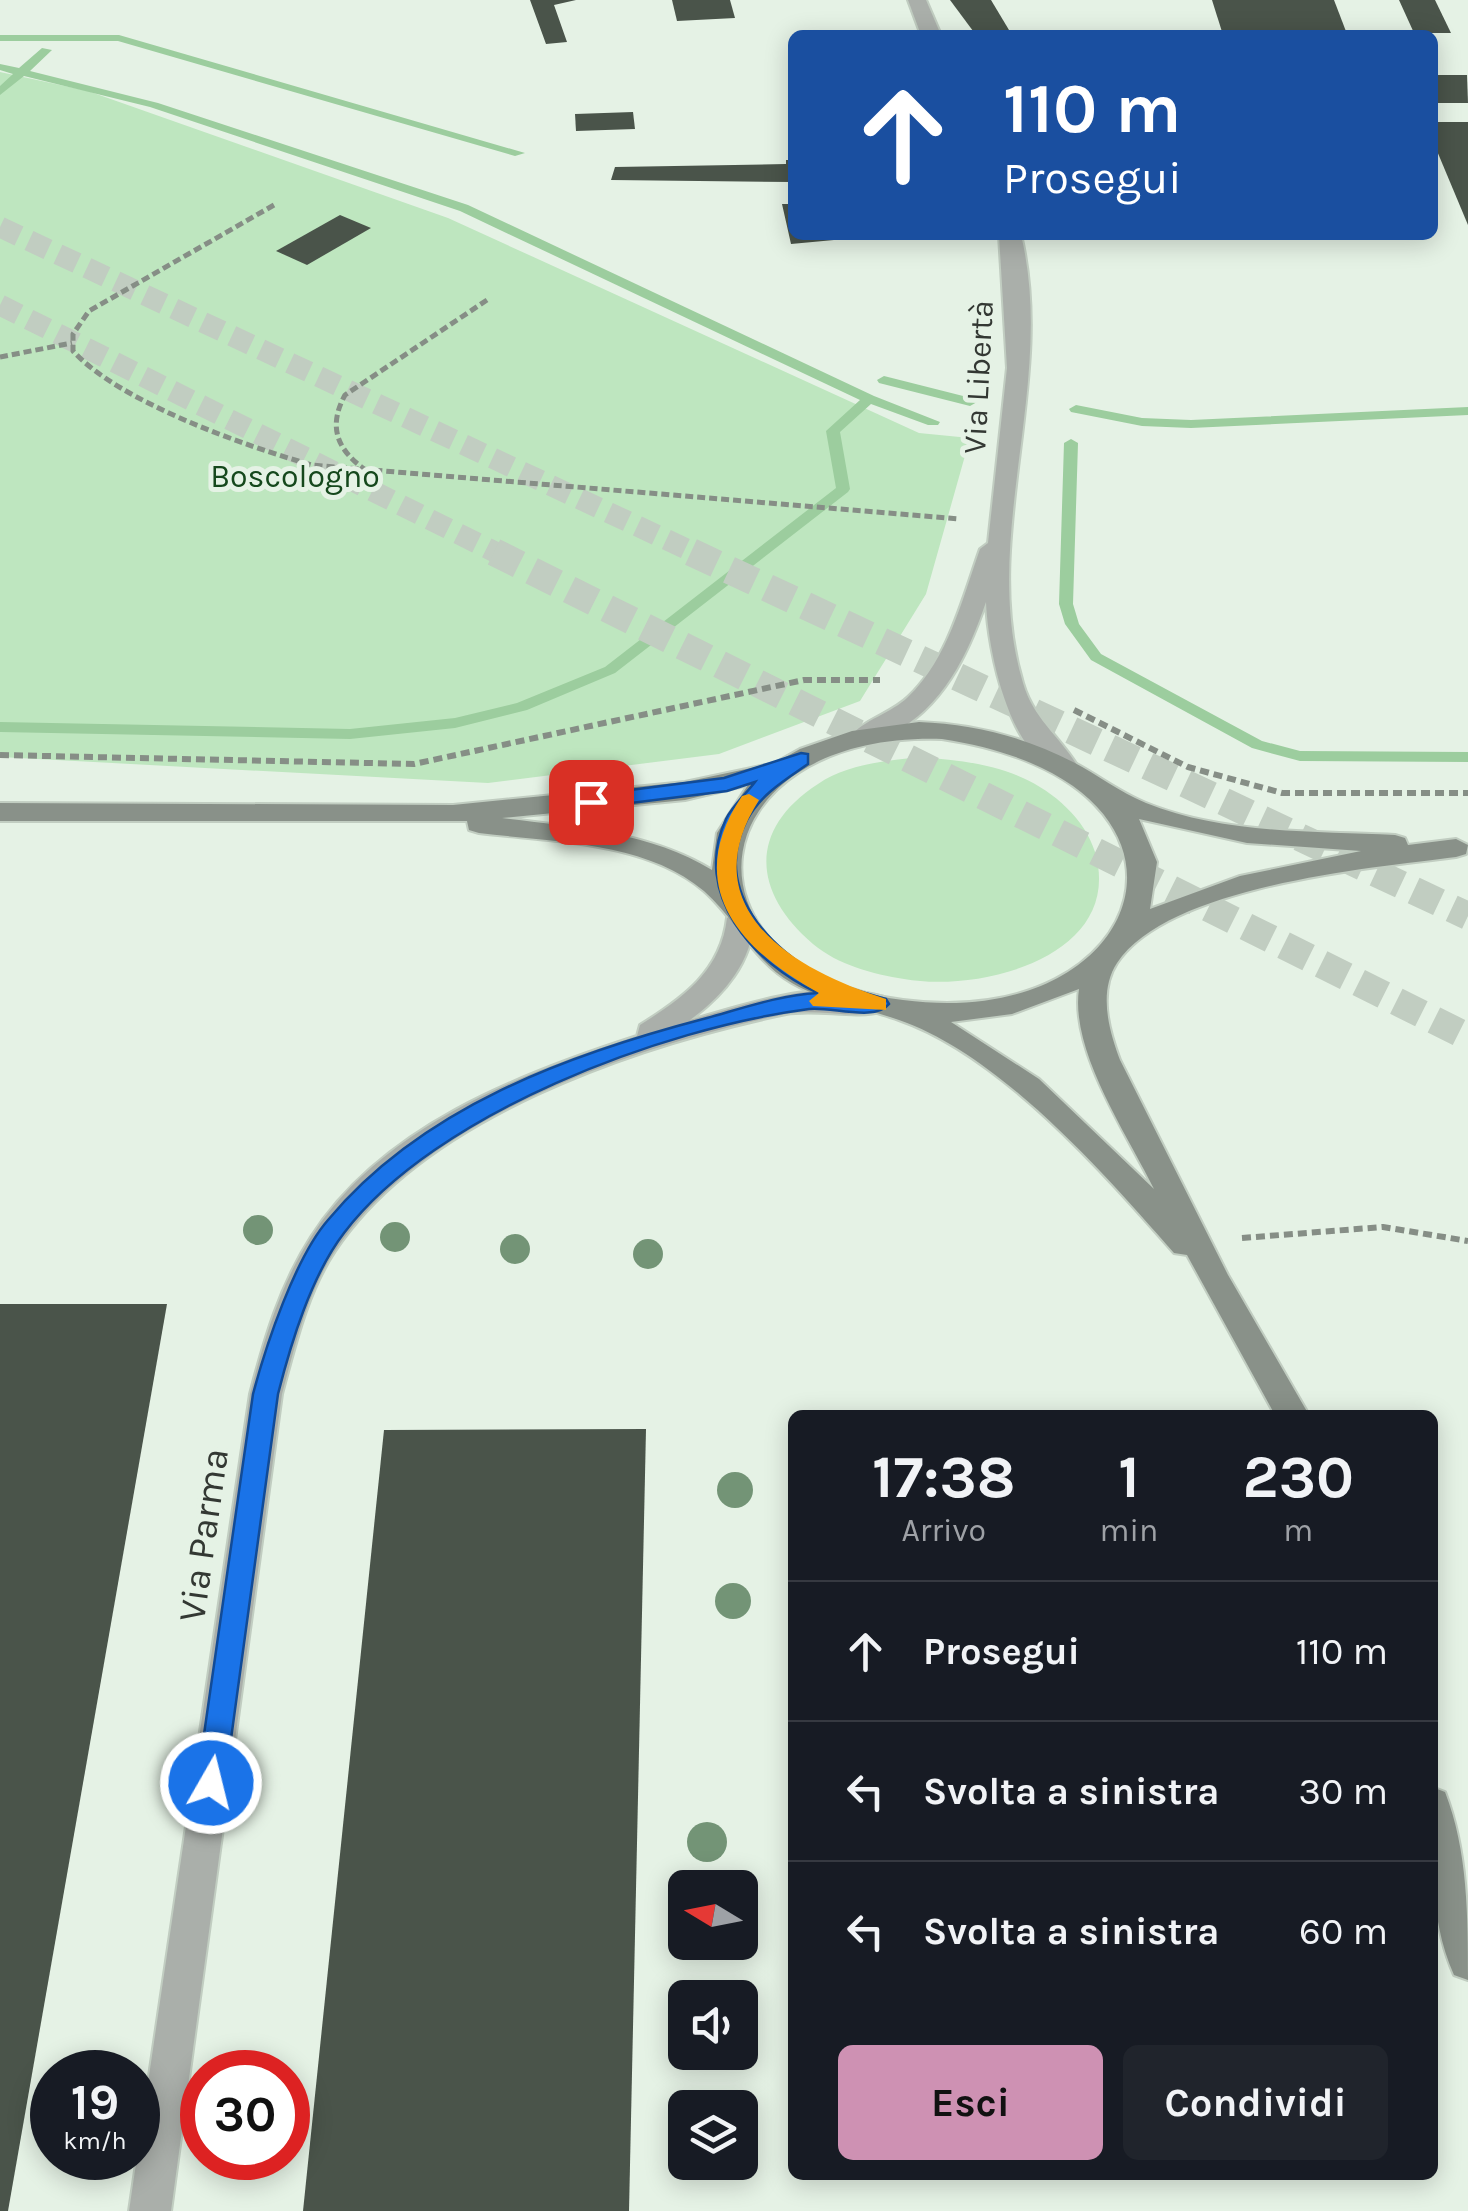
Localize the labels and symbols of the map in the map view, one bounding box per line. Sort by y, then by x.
street label: Via Libertà [956,299,1001,455]
park label: Boscologno [210,458,380,495]
pin [549,760,634,845]
street label: Via Parma [169,1445,238,1625]
position arrow [159,1731,263,1835]
north arrow [668,1870,758,1960]
speed limit sign: 30 [180,2050,310,2180]

